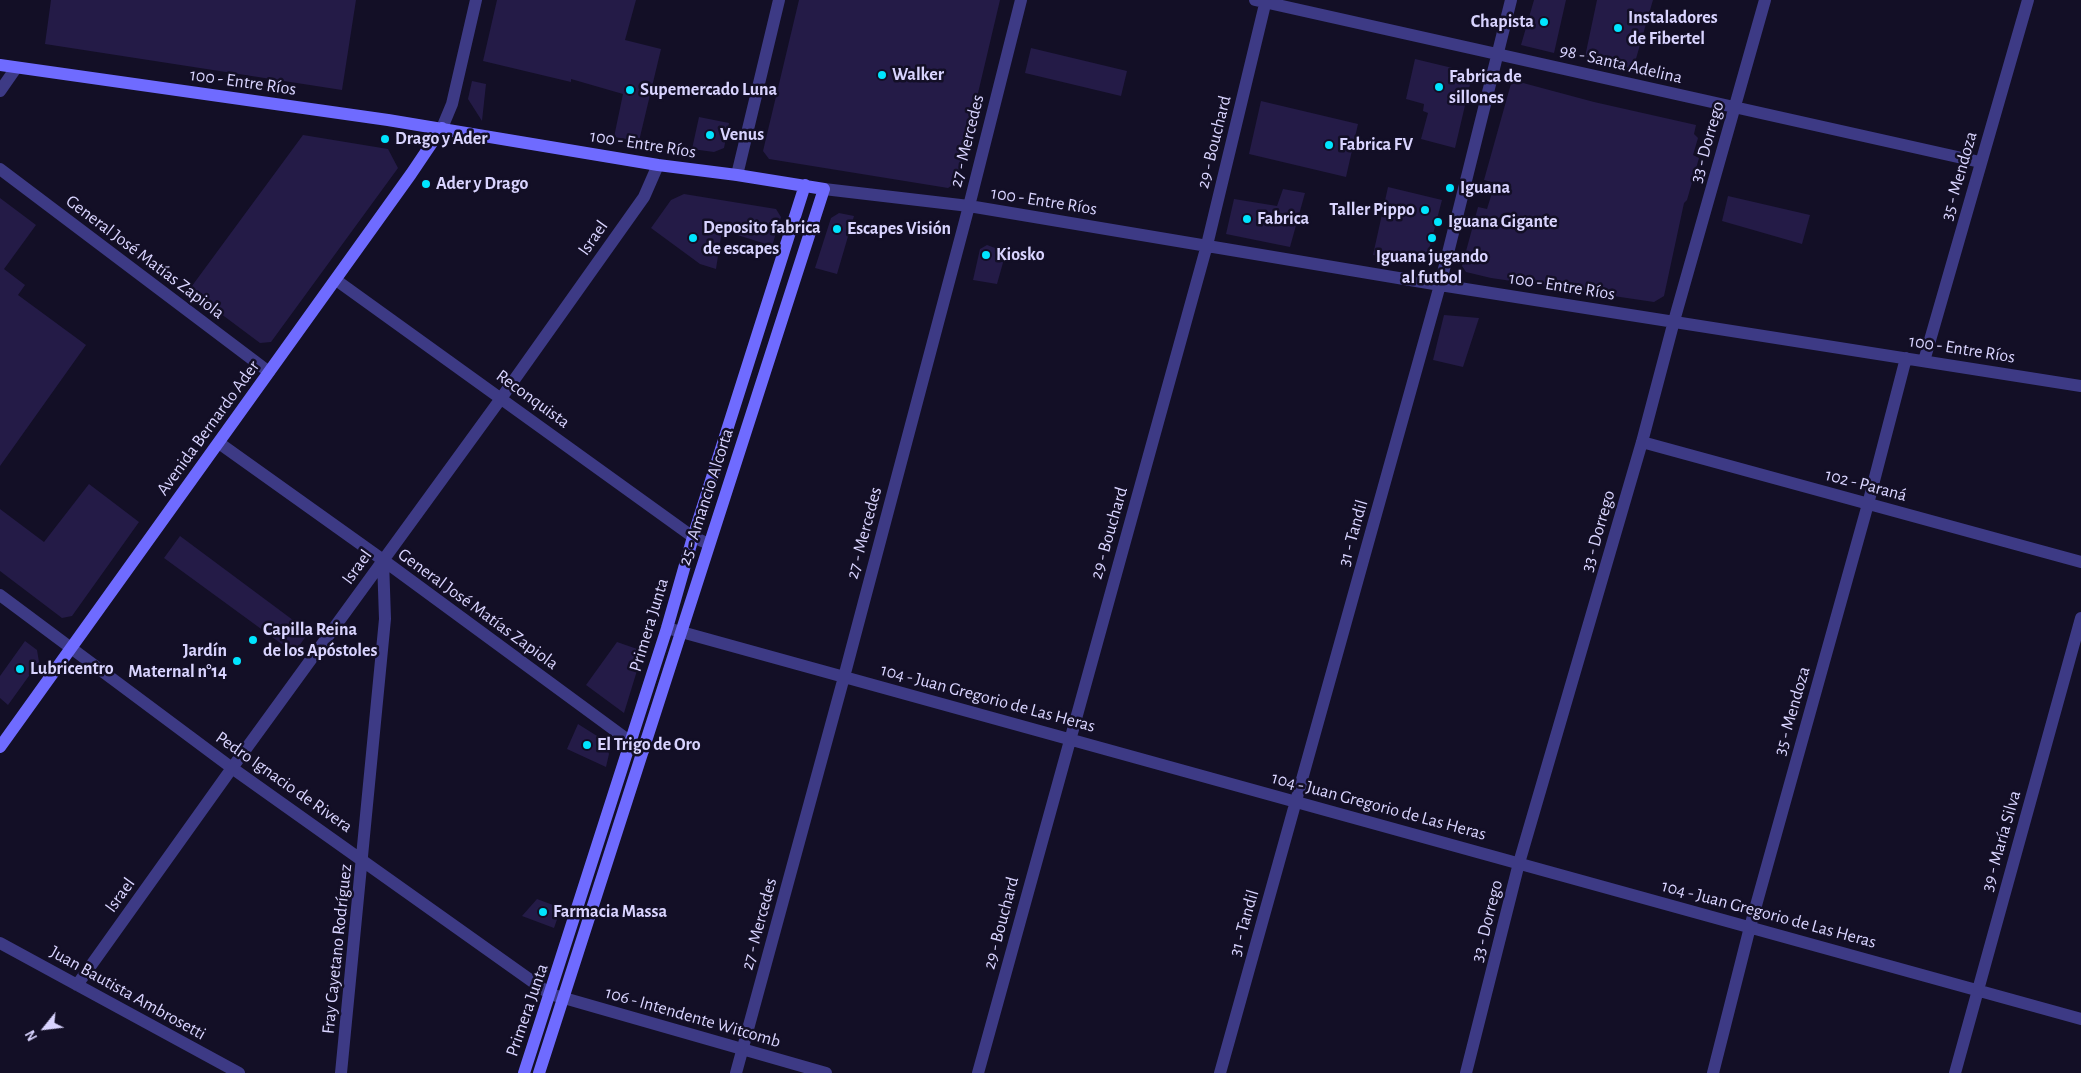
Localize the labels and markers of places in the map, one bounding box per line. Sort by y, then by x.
place label: Instaladores de Fibertel [1628,7,1718,50]
place label: Chapista [1471,11,1534,33]
marker: Chapista [1538,16,1550,28]
marker: Instaladores de Fibertel [1612,22,1624,34]
place label: Walker [892,64,944,86]
place label: Fabrica de sillones [1449,66,1522,108]
marker: Walker [876,69,888,81]
place label: Supemercado Luna [640,79,777,101]
marker: Fabrica de sillones [1433,81,1445,93]
marker: Supemercado Luna [624,84,636,96]
place label: Venus [720,124,764,146]
place label: Drago y Ader [395,128,487,150]
marker: Venus [704,129,716,141]
marker: Drago y Ader [379,133,391,145]
place label: Fabrica FV [1339,134,1413,156]
marker: Fabrica FV [1323,139,1335,151]
place label: Ader y Drago [436,173,528,195]
place label: Iguana [1460,177,1510,199]
marker: Ader y Drago [420,178,432,190]
marker: Iguana [1444,182,1456,194]
place label: Taller Pippo [1329,199,1415,221]
marker: Taller Pippo [1419,204,1431,216]
place label: Fabrica [1257,208,1309,230]
place label: Iguana Gigante [1448,211,1558,233]
marker: Fabrica [1241,213,1253,225]
marker: Iguana Gigante [1432,216,1444,228]
place label: Deposito fabrica de escapes [703,217,821,260]
place label: Escapes Visión [847,218,951,240]
marker: Escapes Visión [831,223,843,235]
marker: Deposito fabrica de escapes [687,232,699,244]
marker: Iguana jugando al futbol [1426,232,1438,244]
place label: Kiosko [996,244,1045,266]
place label: Iguana jugando al futbol [1376,246,1488,288]
marker: Kiosko [980,249,992,261]
place label: Capilla Reina de los Apóstoles [263,619,377,662]
marker: Capilla Reina de los Apóstoles [247,634,259,646]
place label: Jardín Maternal n°14 [128,640,227,682]
marker: Jardín Maternal n°14 [231,655,243,667]
place label: Lubricentro [30,658,114,680]
marker: Lubricentro [14,663,26,675]
place label: El Trigo de Oro [597,734,701,756]
marker: El Trigo de Oro [581,739,593,751]
place label: Farmacia Massa [553,901,667,923]
marker: Farmacia Massa [537,906,549,918]

